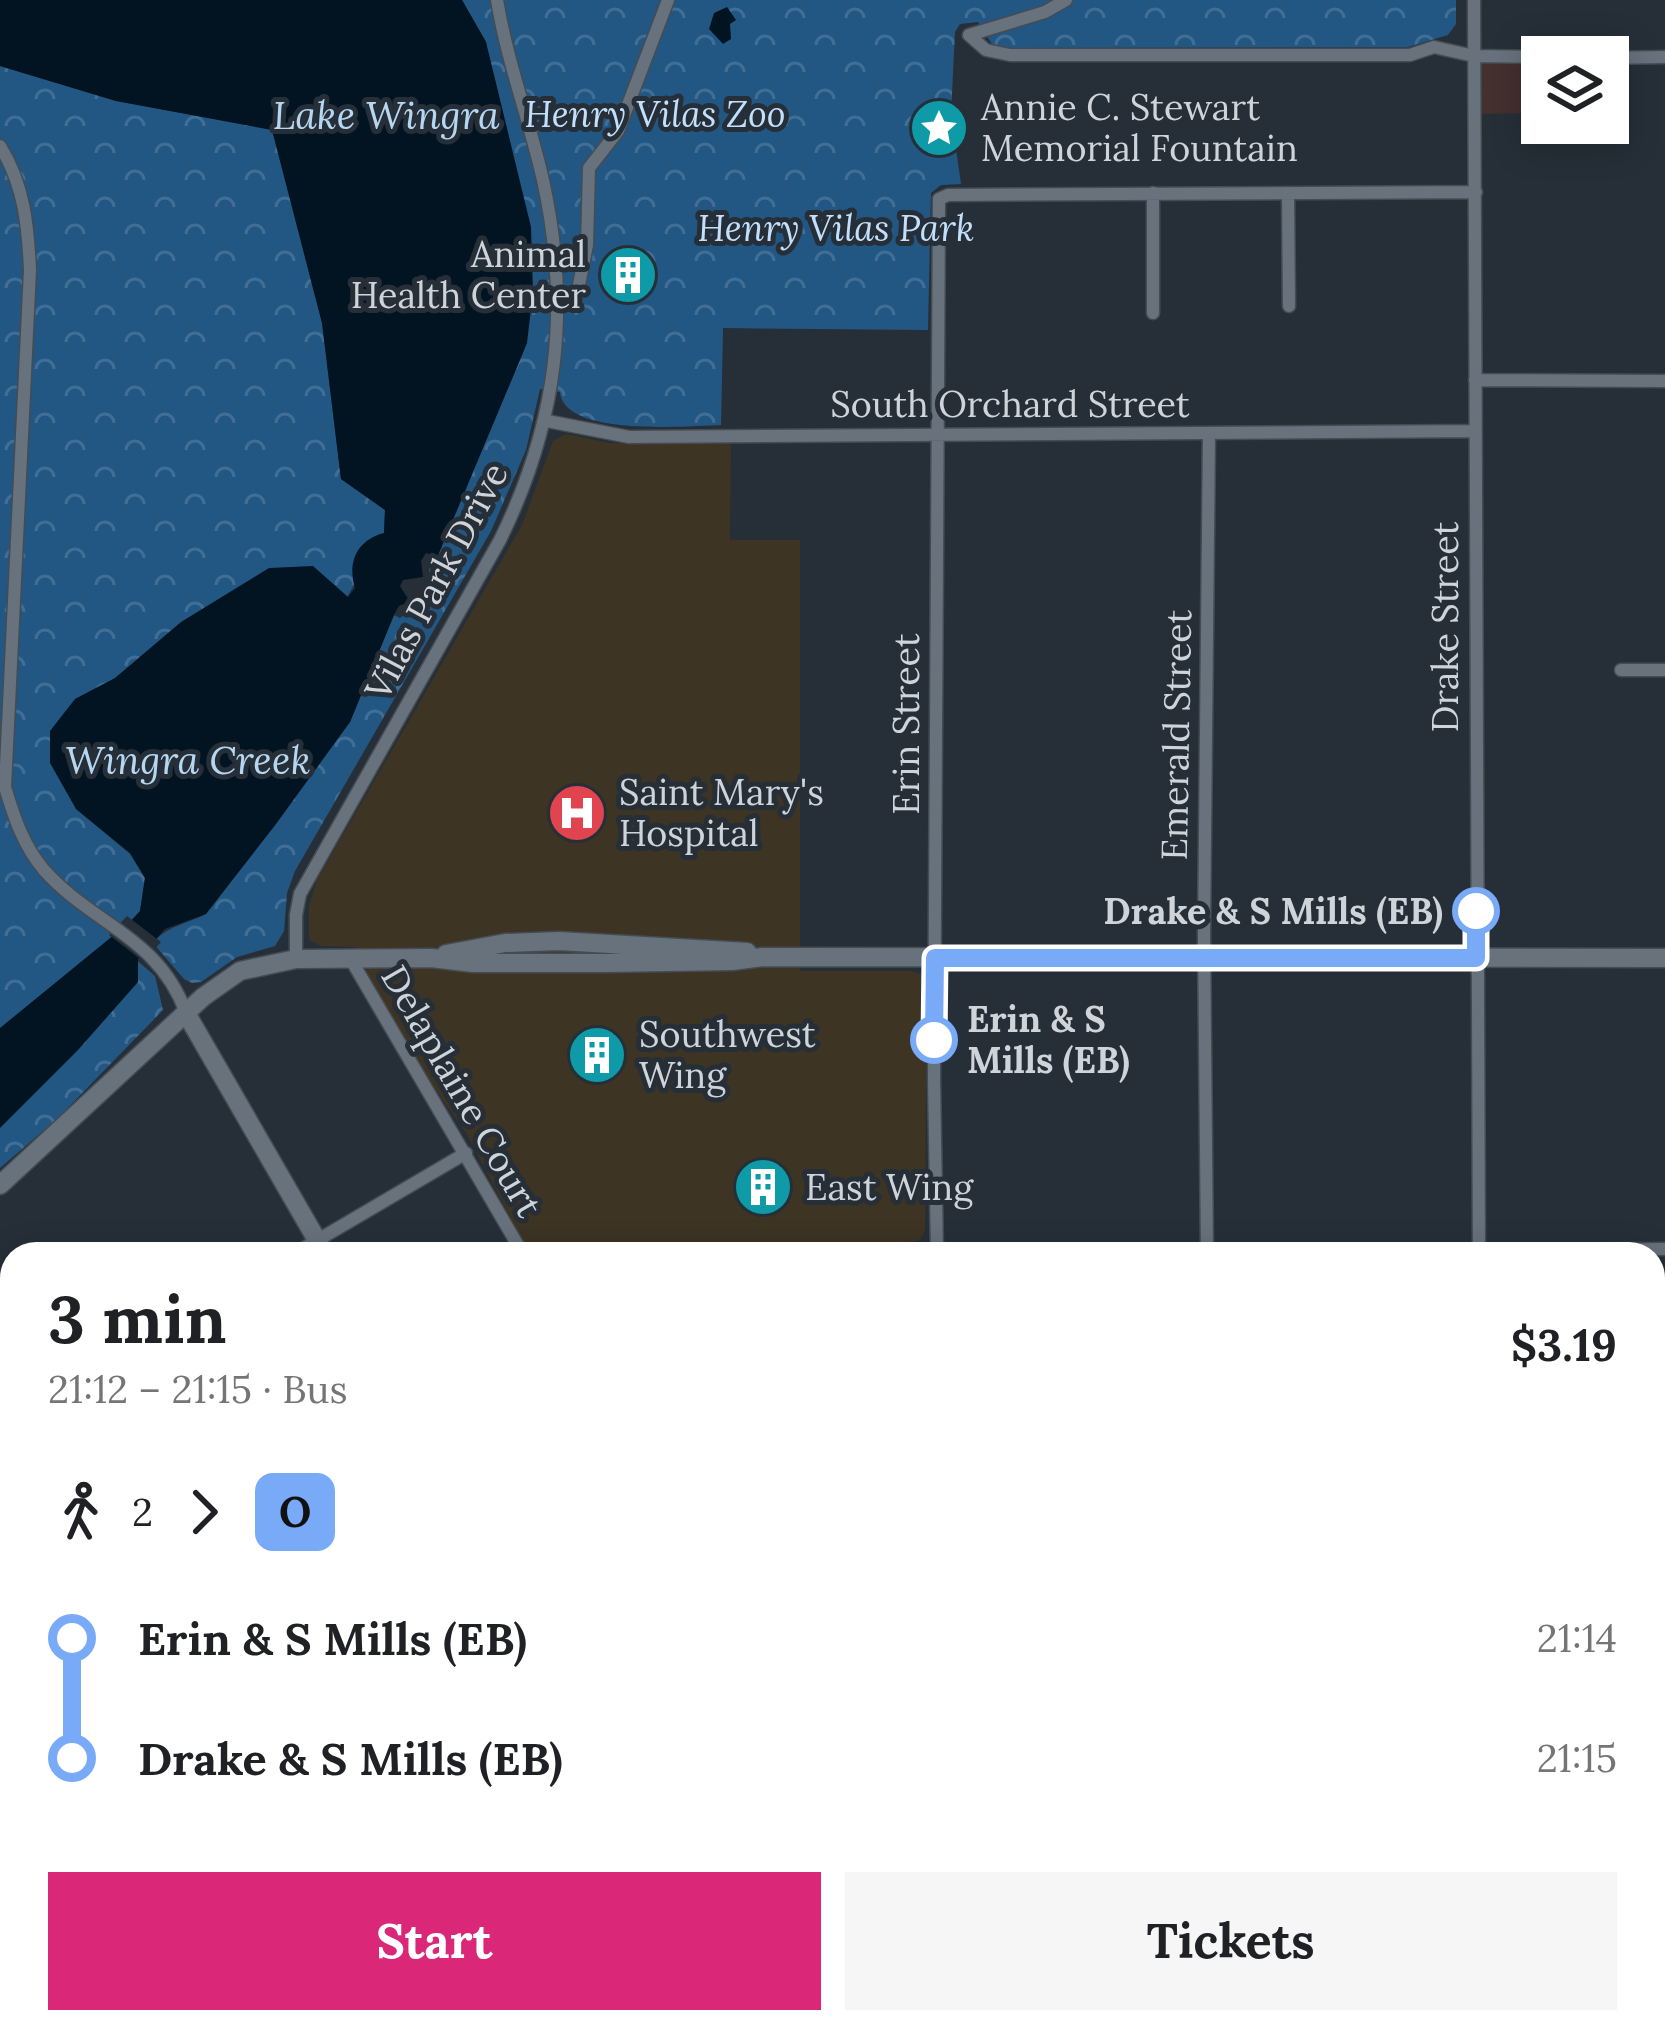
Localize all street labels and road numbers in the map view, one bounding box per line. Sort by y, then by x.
street label: South Orchard Street [830,381,1190,427]
street label: Vilas Park Drive [354,455,518,708]
street label: Drake Street [1422,522,1468,732]
street label: Emerald Street [1151,609,1201,861]
street label: Erin Street [883,633,929,815]
street label: Delaplaine Court [371,957,553,1225]

